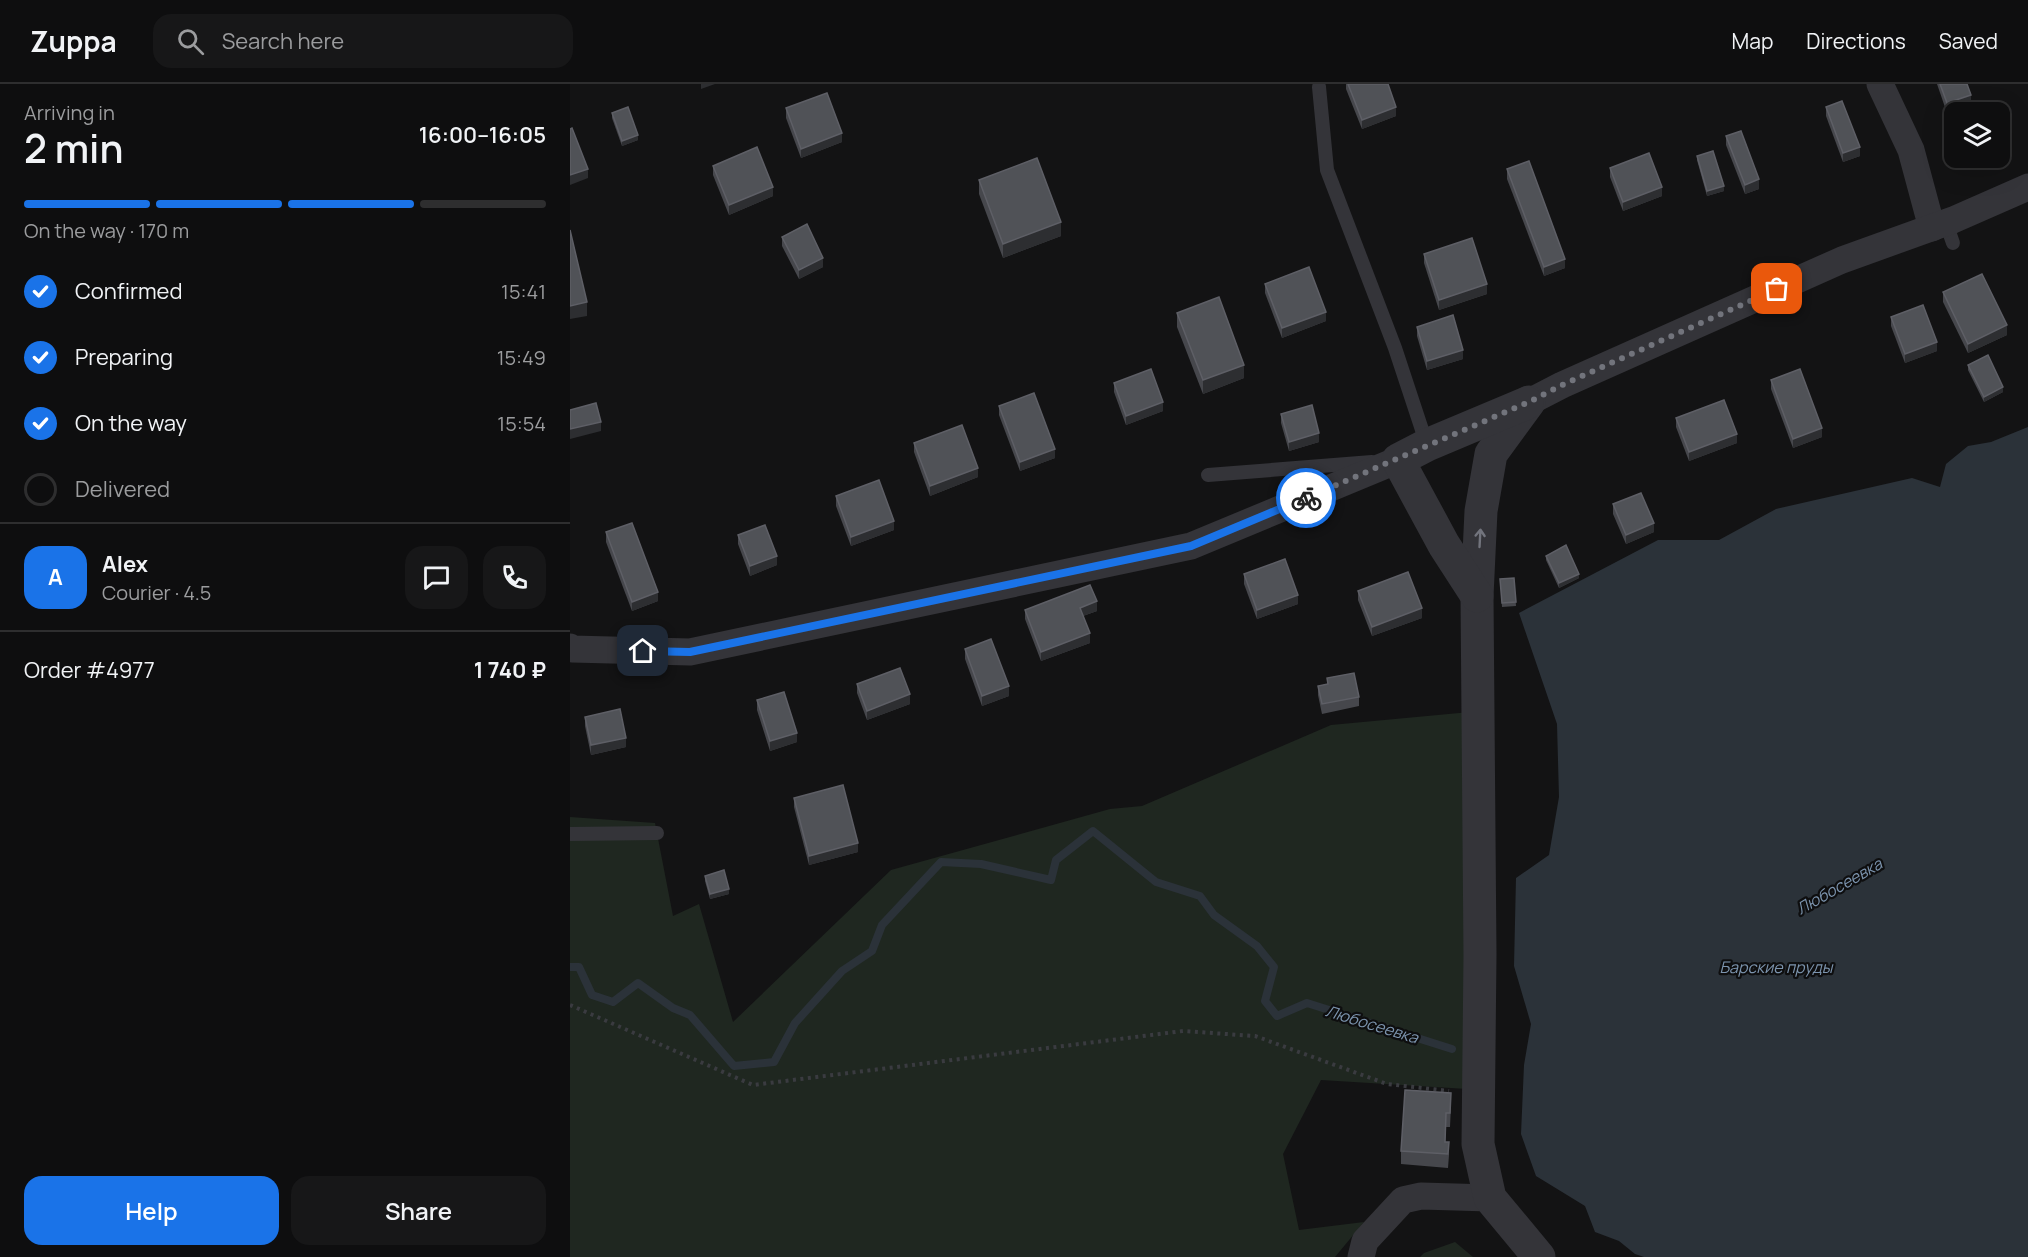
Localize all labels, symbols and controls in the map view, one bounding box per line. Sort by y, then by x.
search box [153,14,573,68]
text: Zuppa [30,22,117,60]
icon: search [174,25,207,58]
text: Search here [222,26,344,56]
text: Map [1732,27,1773,55]
text: Directions [1806,27,1906,55]
text: Saved [1939,27,1998,55]
text: Arriving in [24,99,115,126]
map controls [1944,102,2010,168]
button: layers [1944,102,2010,168]
text: 16:00–16:05 [419,120,546,150]
text: 2 min [24,121,123,175]
text: On the way · 170 m [24,217,189,244]
pin [1751,263,1802,314]
icon: bag [1760,272,1793,305]
icon: check [24,275,57,308]
text: Confirmed [75,276,183,306]
text: 15:41 [501,278,546,305]
icon: check [24,341,57,374]
text: Preparing [75,342,173,372]
text: 15:49 [497,344,546,371]
icon: check [24,407,57,440]
text: On the way [75,408,187,438]
text: 15:54 [497,410,546,437]
courier [1276,468,1336,528]
text: Delivered [75,474,170,504]
icon: bike [1290,482,1323,515]
one-way arrow [1475,528,1486,548]
button: chat [405,546,468,609]
button: phone [483,546,546,609]
text: Alex [102,549,148,579]
text: A [48,562,63,592]
text: Courier · 4.5 [102,579,211,606]
pin [617,625,668,676]
icon: home [626,634,659,667]
text: Order #4977 [24,655,155,685]
text: 1 740 ₽ [474,655,546,685]
water label: Любосеевка [1792,852,1887,919]
water label: Барские пруды [1719,956,1834,978]
water label: Любосеевка [1323,1000,1422,1049]
button: Help [24,1176,279,1245]
button: Share [291,1176,546,1245]

